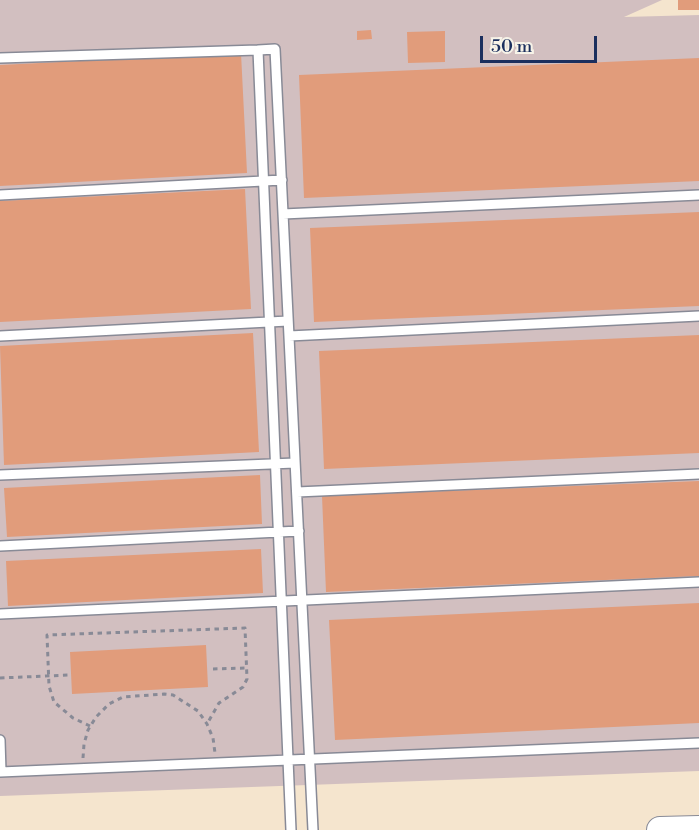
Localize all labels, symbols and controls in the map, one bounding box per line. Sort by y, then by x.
scale bar [483,24,600,62]
text: 50 m [491,35,532,58]

